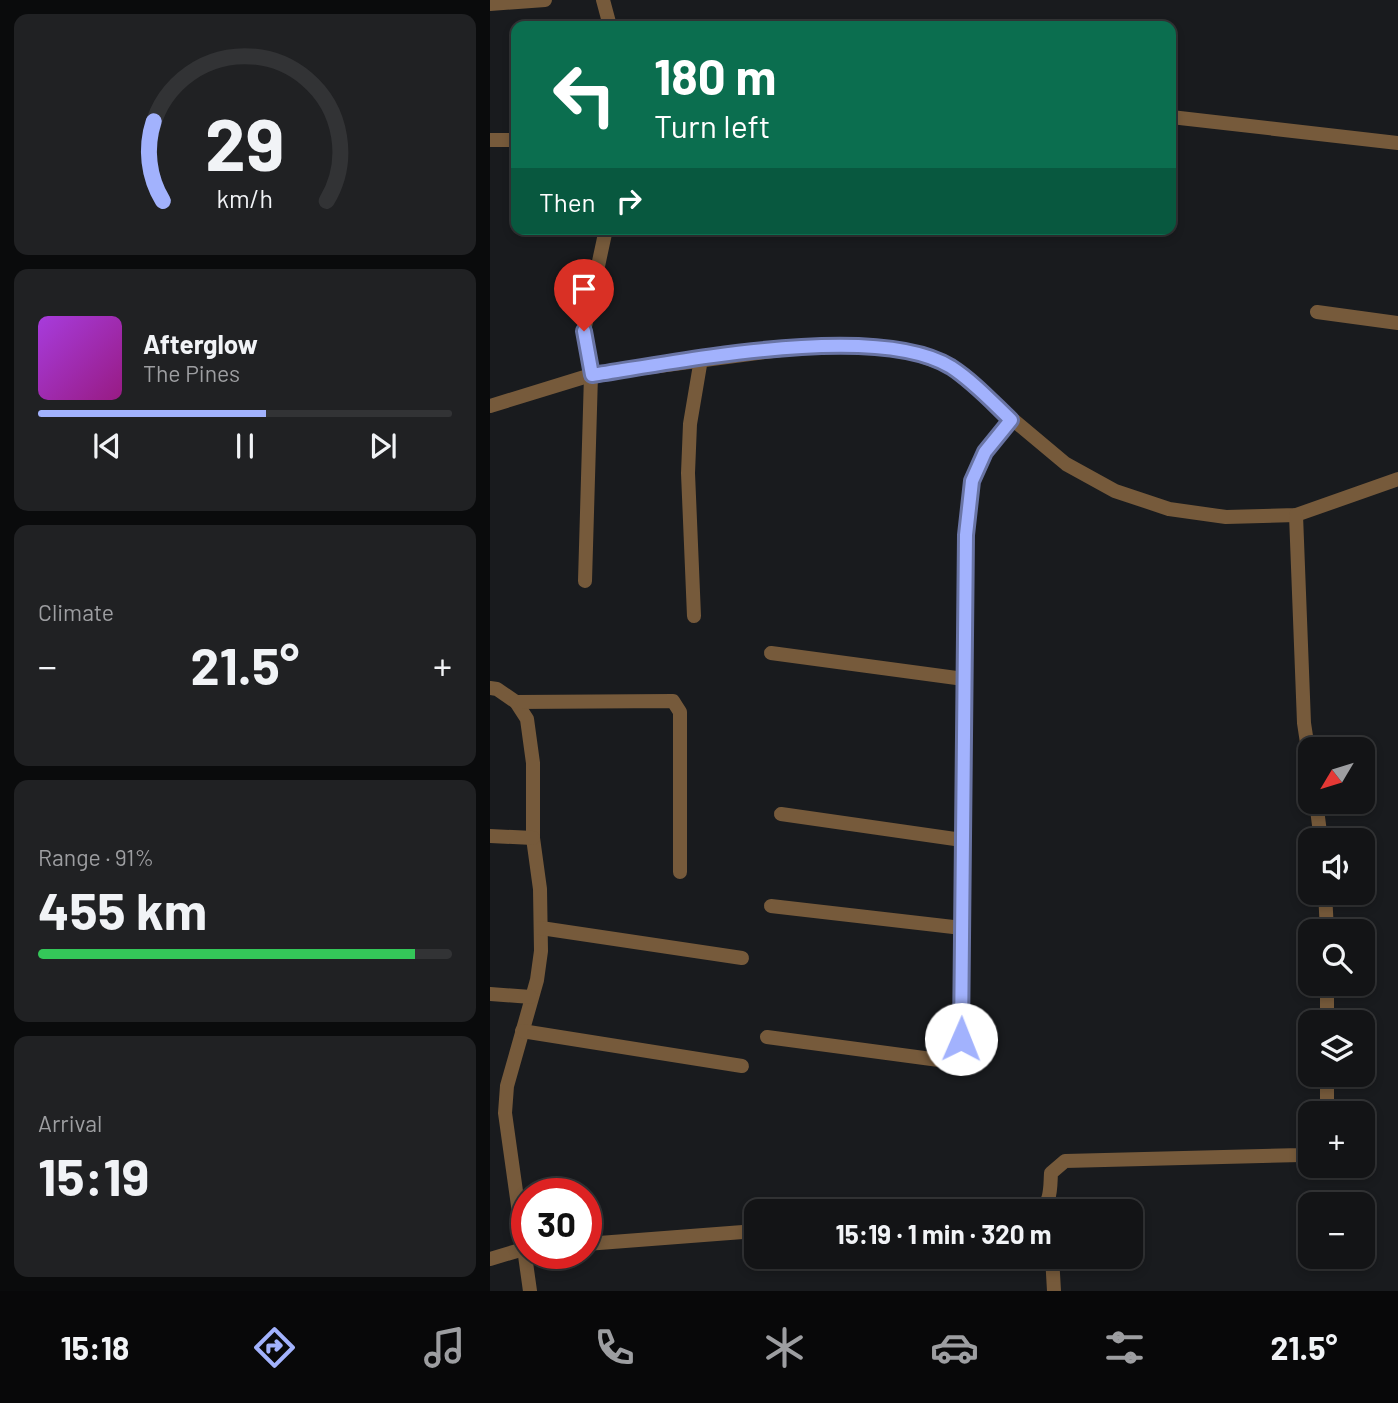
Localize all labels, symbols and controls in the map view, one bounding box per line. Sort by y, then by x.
text: 180 m [654,46,777,105]
icon: left [539,49,630,140]
text: 29 [205,98,285,186]
text: Turn left [654,106,771,144]
icon: right [610,182,648,220]
text: km/h [217,183,273,213]
text: Then [539,186,596,217]
pin [554,259,614,331]
icon: arrive [565,270,603,308]
text: Afterglow [143,328,258,359]
text: The Pines [143,359,240,387]
icon: previous [88,427,126,465]
icon: pause [226,427,264,465]
icon: next [364,427,402,465]
text: Climate [38,598,114,626]
text: 21.5° [191,633,299,695]
text: − [38,642,57,688]
text: + [433,642,452,688]
north arrow [1298,737,1376,814]
map controls [1298,737,1375,1269]
button: sound [1298,828,1375,905]
text: Range · 91% [38,843,154,871]
text: 455 km [38,878,207,940]
button: search [1298,919,1375,996]
position arrow [924,1002,998,1076]
button: layers [1298,1010,1375,1087]
button: + [1298,1101,1375,1178]
text: Arrival [38,1109,102,1137]
text: 15:19 [38,1144,149,1206]
speed limit sign: 30 [511,1178,602,1269]
button: − [1298,1192,1375,1269]
text: 15:19 · 1 min · 320 m [835,1218,1052,1249]
icon: directions [250,1323,299,1372]
icon: music [420,1323,469,1372]
icon: phone [590,1323,639,1372]
icon: climate [760,1323,809,1372]
icon: car [930,1323,979,1372]
icon: filters [1100,1323,1149,1372]
text: 15:18 [61,1328,129,1366]
text: 21.5° [1270,1328,1337,1366]

